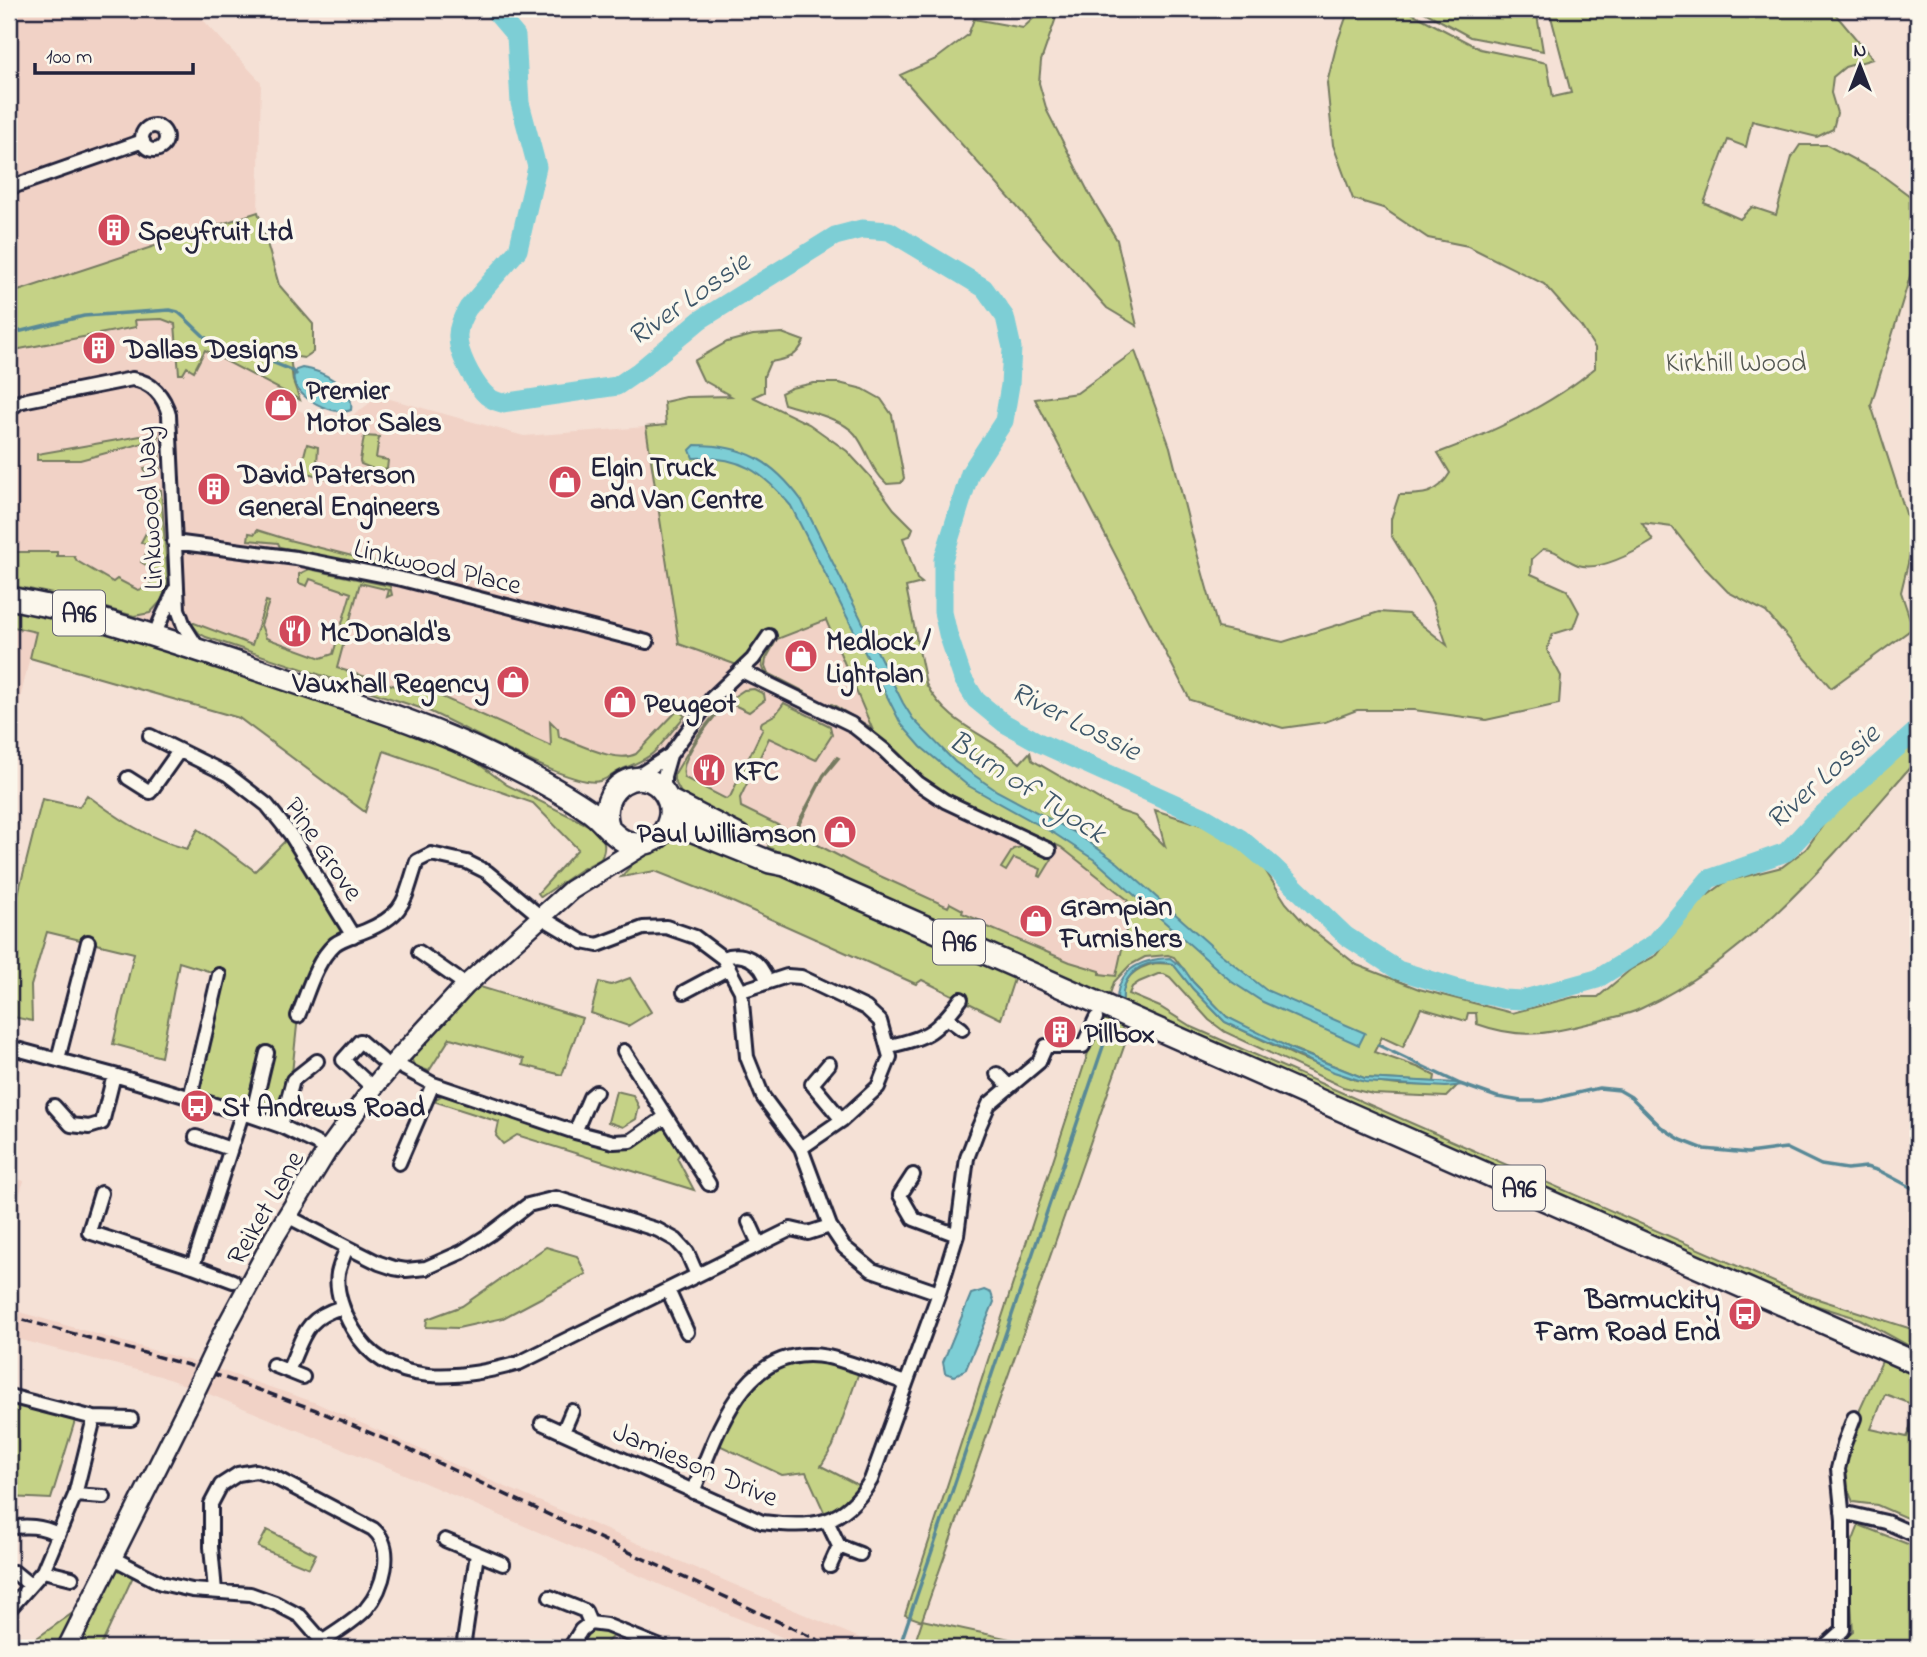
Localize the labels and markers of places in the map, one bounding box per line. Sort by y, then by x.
building icon: Speyfruit Ltd [95,211,133,249]
place label: Speyfruit Ltd [138,213,293,254]
building icon: Dallas Designs [80,329,118,367]
place label: Dallas Designs [122,331,299,373]
place label: Premier Motor Sales [306,372,442,445]
shop icon: Premier Motor Sales [262,386,300,424]
place label: Elgin Truck and Van Centre [590,449,765,522]
place label: David Paterson General Engineers [236,456,440,530]
shop icon: Elgin Truck and Van Centre [546,463,584,501]
building icon: David Paterson General Engineers [195,470,233,508]
restaurant icon: McDonald's [276,612,314,650]
place label: McDonald's [320,614,451,655]
place label: Medlock / Lightplan [826,623,931,697]
shop icon: Medlock / Lightplan [782,637,820,675]
shop icon: Vauxhall Regency [494,663,532,701]
place label: Vauxhall Regency [291,665,489,707]
shop icon: Peugeot [601,683,639,721]
place label: Peugeot [644,685,737,727]
restaurant icon: KFC [690,751,728,789]
place label: KFC [734,753,779,794]
shop icon: Paul Williamson [821,813,859,851]
place label: Paul Williamson [637,815,816,856]
place label: Grampian Furnishers [1058,888,1183,961]
shop icon: Grampian Furnishers [1017,902,1055,940]
building icon: Pillbox [1041,1013,1079,1051]
place label: Pillbox [1084,1015,1155,1056]
bus stop icon: St Andrews Road [178,1087,216,1125]
place label: St Andrews Road [222,1089,425,1130]
place label: Barmuckity Farm Road End [1533,1281,1720,1354]
bus stop icon: Barmuckity Farm Road End [1726,1295,1764,1333]

